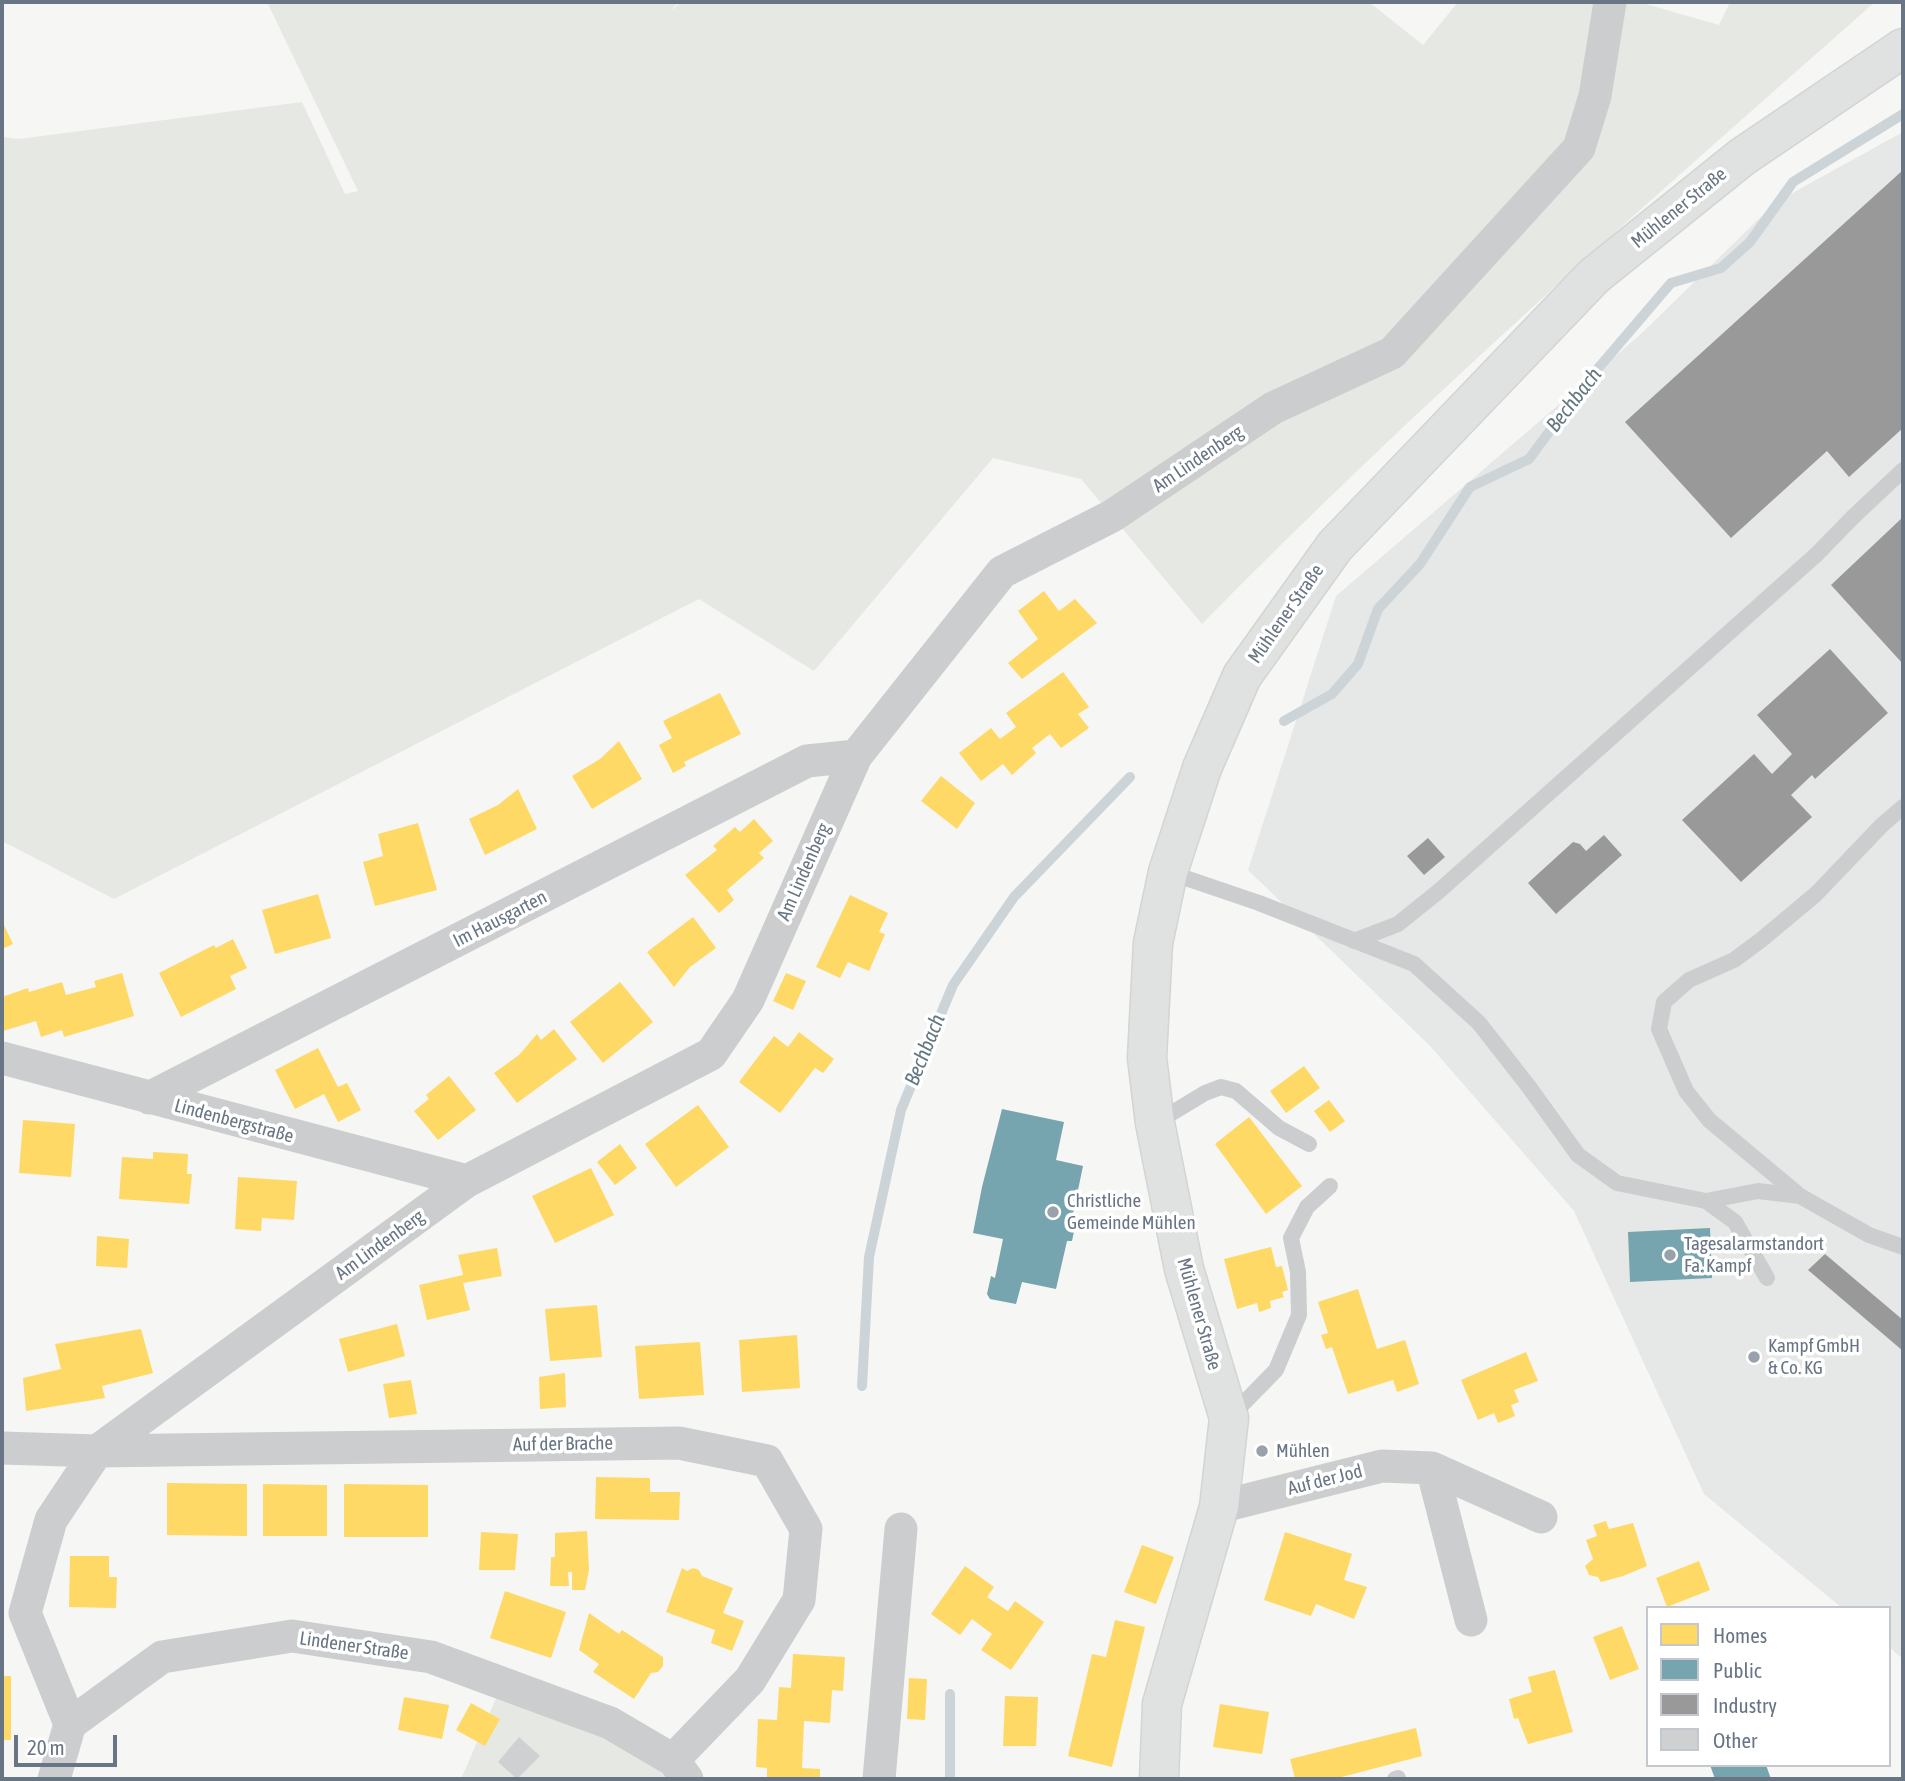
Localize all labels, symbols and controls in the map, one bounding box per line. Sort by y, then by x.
street label: Mühlener Straße [1627,163,1731,253]
water label: Bechbach [1541,363,1607,437]
street label: Am Lindenberg [1148,420,1248,498]
street label: Mühlener Straße [1243,560,1329,668]
street label: Am Lindenberg [772,820,836,924]
street label: Im Hausgarten [449,886,551,952]
water label: Bechbach [899,1011,951,1089]
street label: Lindenbergstraße [172,1094,296,1148]
place label: Christliche Gemeinde Mühlen [1067,1190,1196,1234]
marker: Christliche Gemeinde Mühlen [1045,1204,1061,1220]
street label: Am Lindenberg [331,1205,429,1285]
place label: Tagesalarmstandort Fa. Kampf [1684,1233,1824,1277]
marker: Tagesalarmstandort Fa. Kampf [1662,1247,1678,1263]
street label: Mühlener Straße [1172,1255,1226,1373]
place label: Kampf GmbH & Co. KG [1768,1335,1860,1379]
marker: Kampf GmbH & Co. KG [1746,1349,1762,1365]
street label: Auf der Brache [513,1432,613,1456]
place label: Mühlen [1276,1440,1330,1462]
marker: Mühlen [1254,1443,1270,1459]
street label: Auf der Jod [1285,1460,1365,1500]
legend [1646,1606,1891,1767]
text: Homes [1713,1623,1767,1647]
street label: Lindener Straße [298,1627,410,1665]
text: Public [1713,1658,1762,1682]
text: Industry [1713,1693,1777,1717]
scale bar [18,1722,121,1766]
text: Other [1713,1728,1757,1752]
text: 20 m [27,1735,65,1759]

